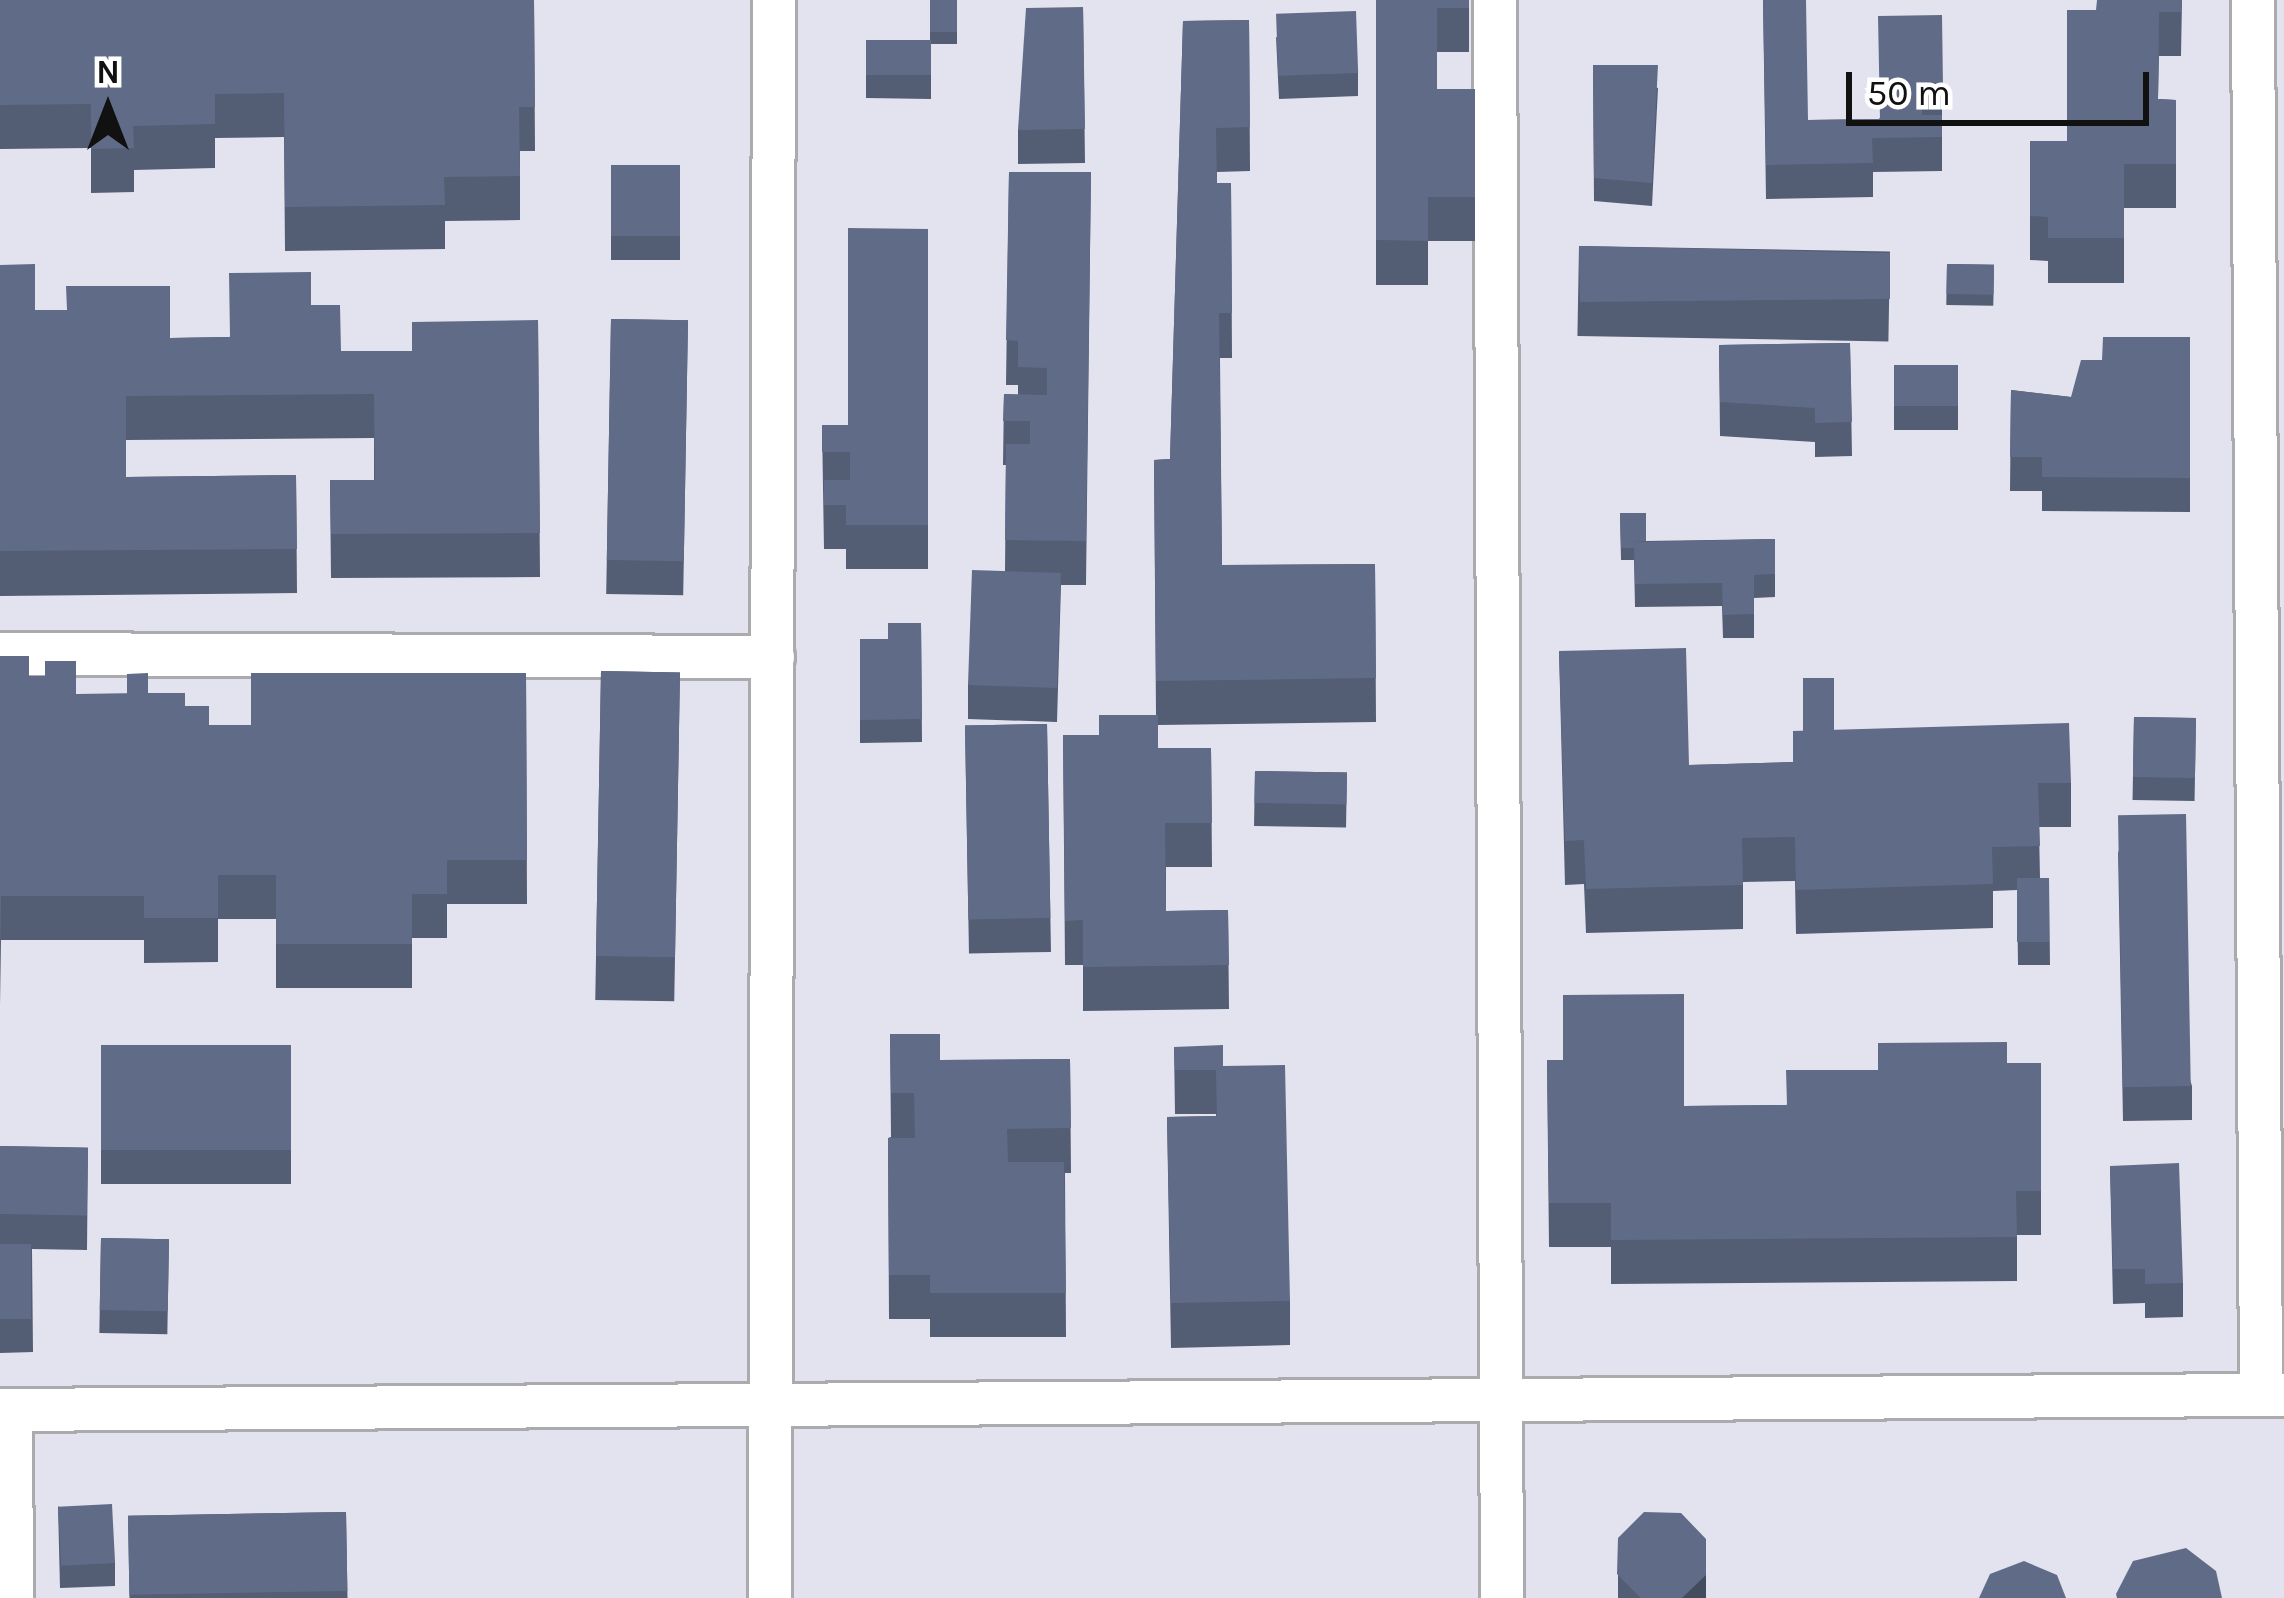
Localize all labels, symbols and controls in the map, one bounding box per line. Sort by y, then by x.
north arrow [48,48,168,168]
scale bar [1852,48,2155,122]
text: N [96,53,120,91]
text: 50 m [1867,72,1951,114]

